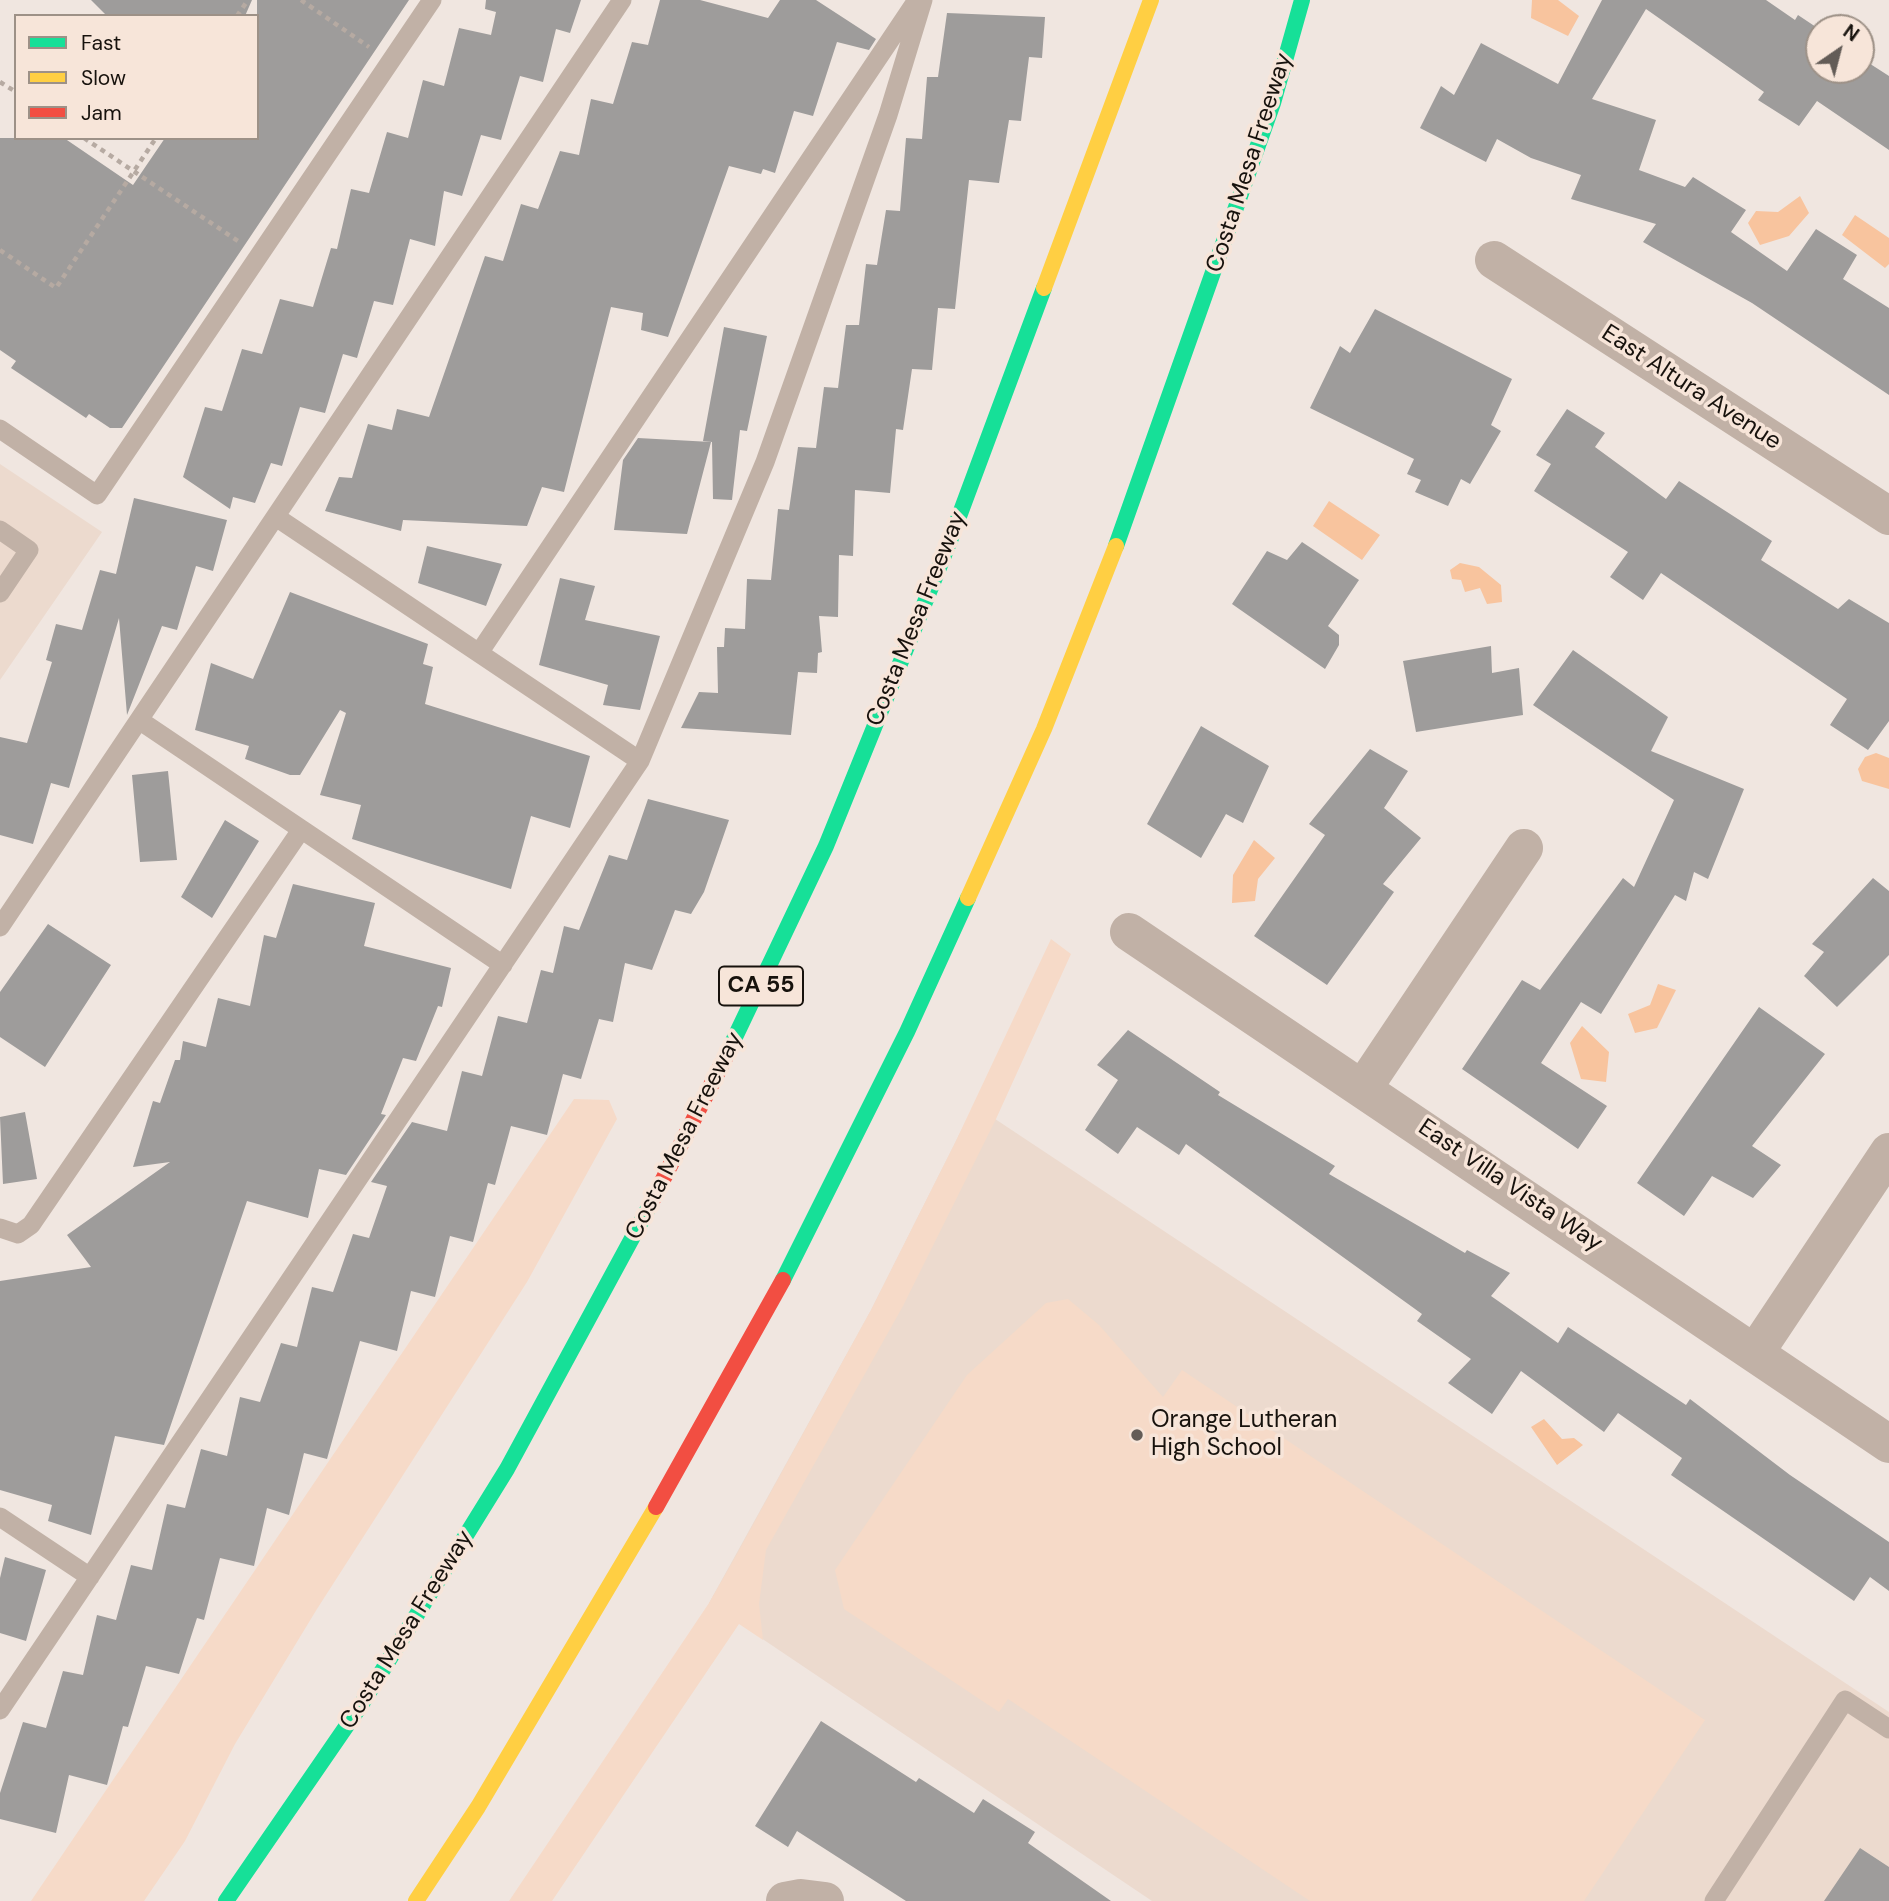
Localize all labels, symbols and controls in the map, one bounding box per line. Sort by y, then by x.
legend [14,14,259,140]
north arrow [1805,14,1875,84]
text: N [1838,19,1864,47]
text: Fast [81,29,121,57]
street label: Costa Mesa Freeway [1201,50,1299,276]
text: Slow [81,64,126,92]
text: Jam [81,99,122,127]
street label: East Altura Avenue [1596,319,1786,457]
street label: Costa Mesa Freeway [861,507,973,731]
road number: CA 55 [719,967,803,1006]
street label: Costa Mesa Freeway [620,1027,750,1245]
street label: East Villa Vista Way [1412,1114,1608,1258]
place label: Orange Lutheran High School [1151,1407,1337,1463]
marker: Orange Lutheran High School [1129,1427,1145,1443]
street label: Costa Mesa Freeway [334,1525,480,1735]

